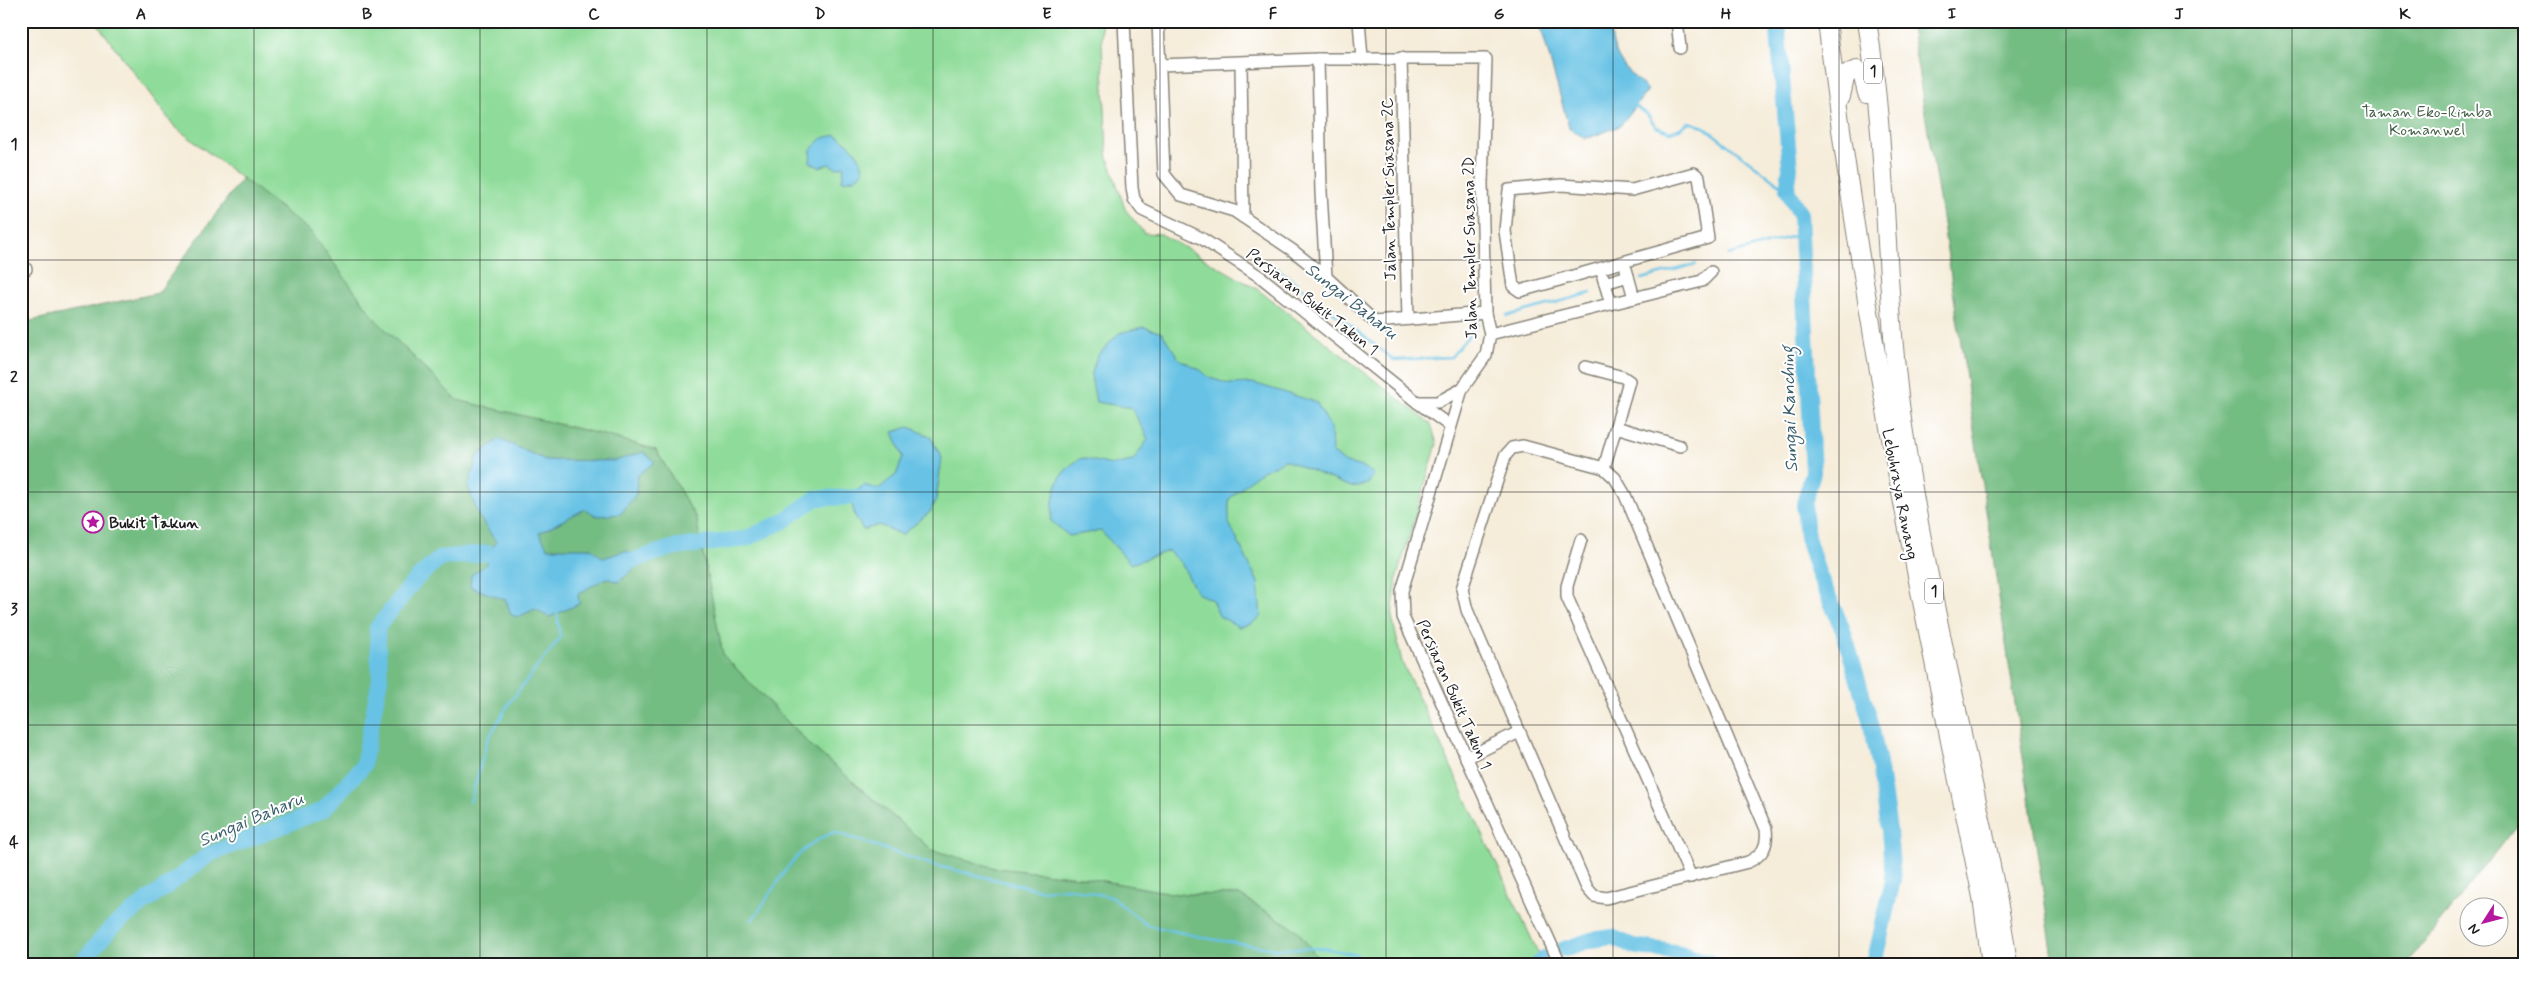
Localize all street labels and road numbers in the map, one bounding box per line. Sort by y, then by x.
road number: 1 [1864,58,1882,84]
street label: Jalan Templer Suasana 2C [1377,97,1402,281]
street label: Jalan Templer Suasana 2D [1458,156,1483,340]
street label: Persiaran Bukit Takun 1 [1242,244,1382,360]
street label: Lebuhraya Rawang [1876,427,1923,562]
road number: 1 [1925,578,1943,604]
street label: Persiaran Bukit Takun 1 [1411,616,1496,773]

